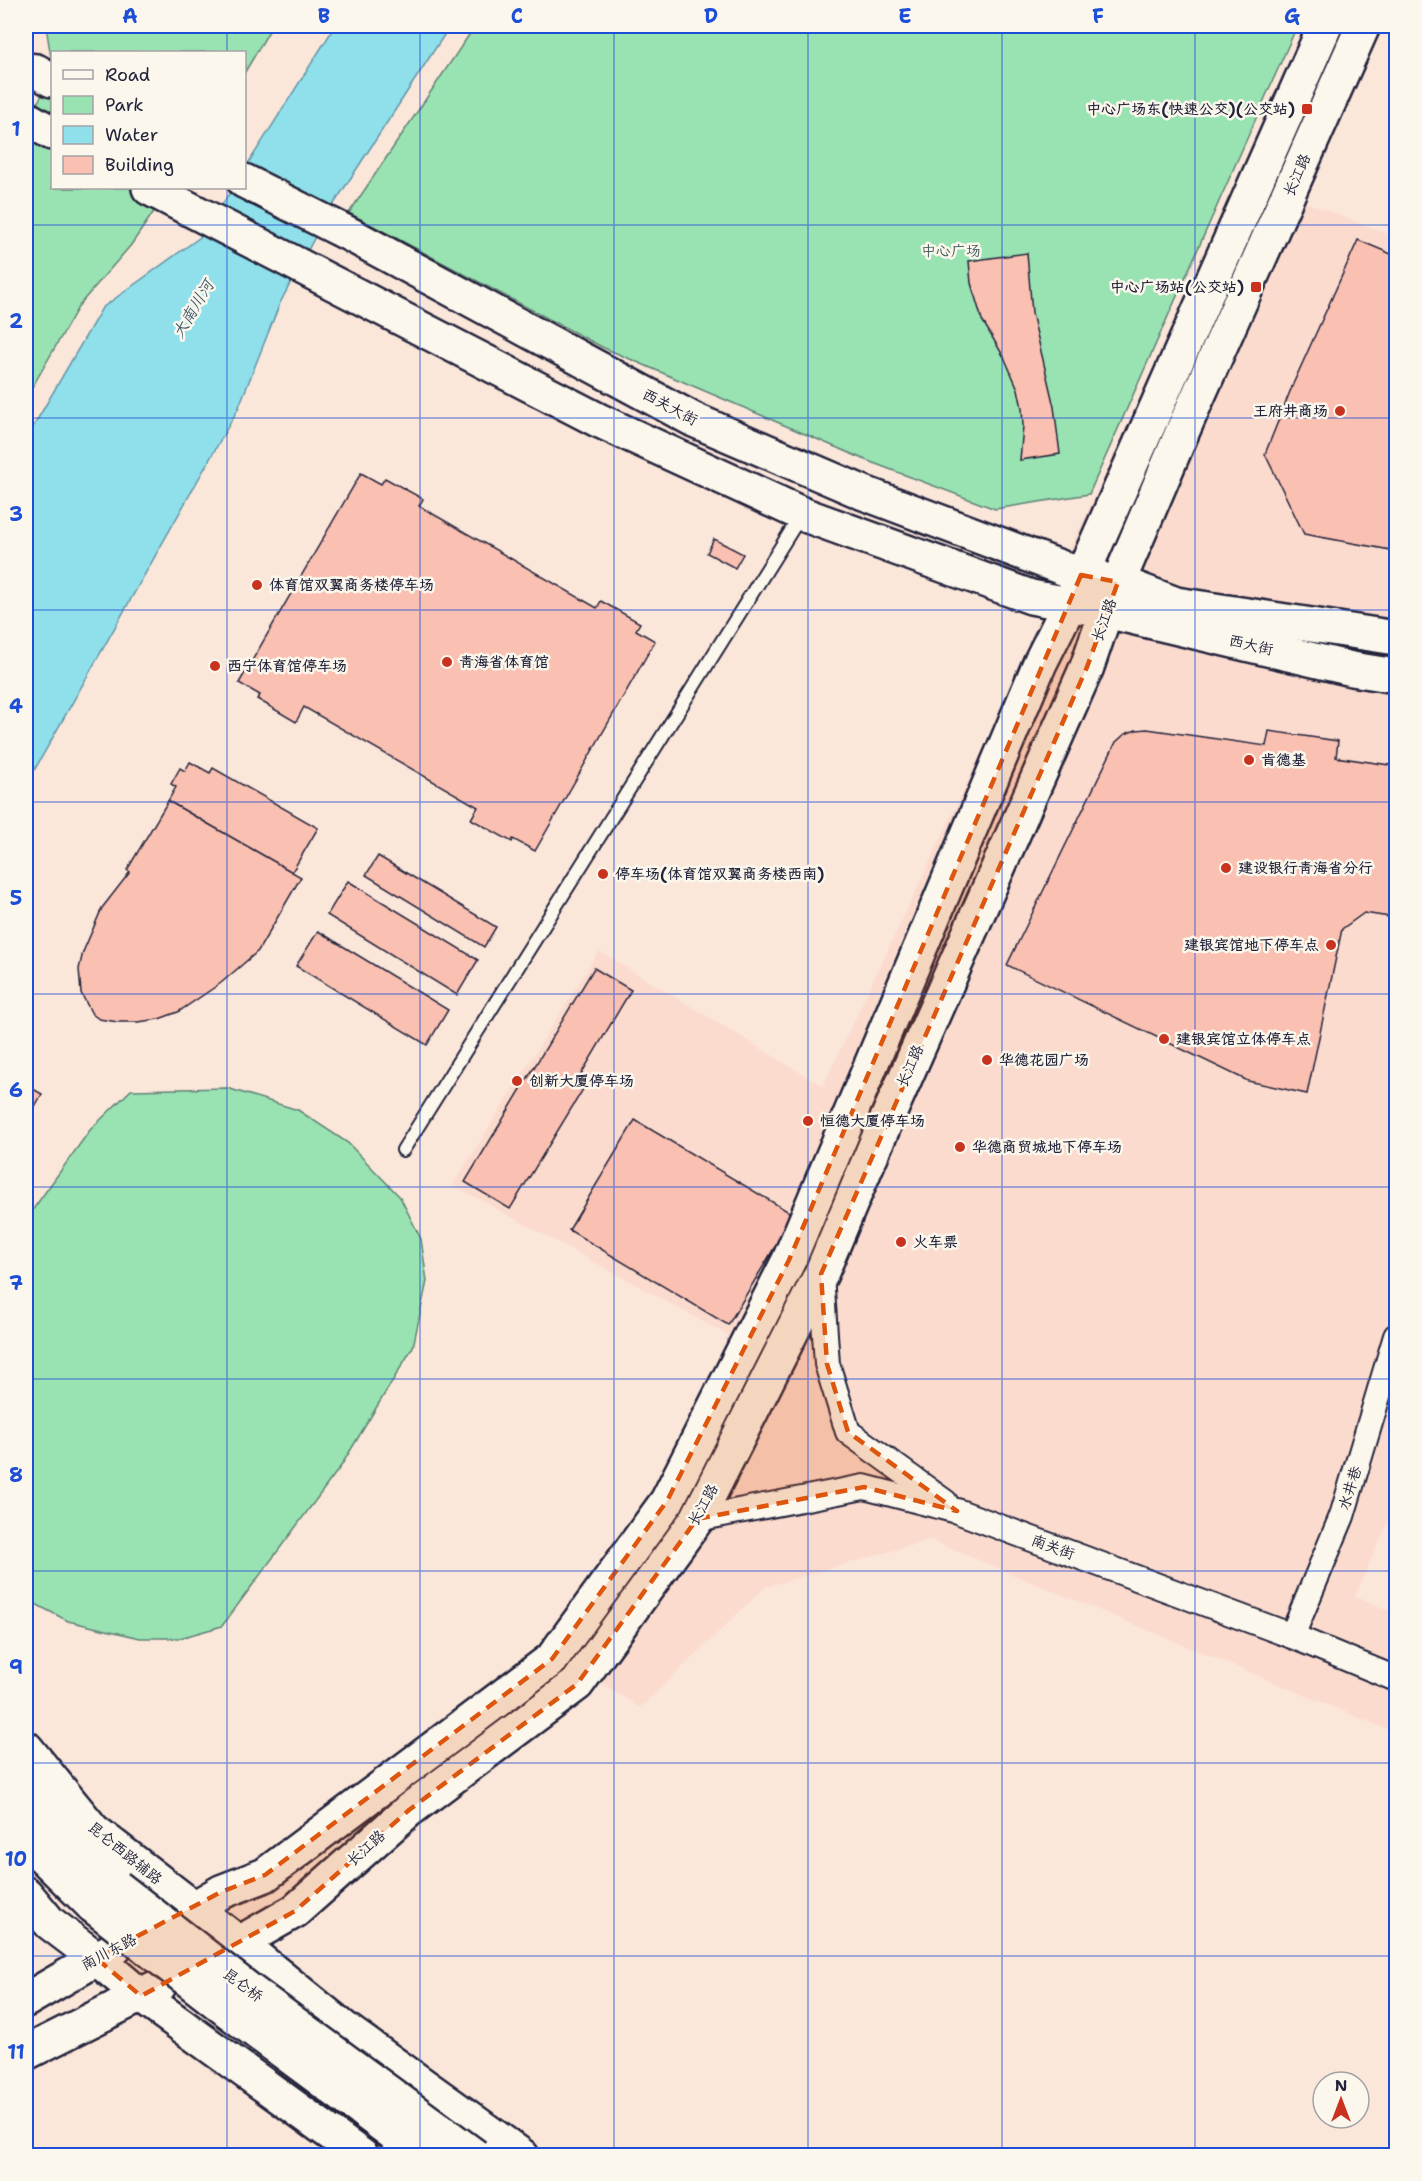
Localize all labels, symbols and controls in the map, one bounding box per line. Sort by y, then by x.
text: A [122,3,138,29]
text: B [318,3,330,29]
text: C [511,3,523,29]
text: D [704,3,718,29]
text: E [898,3,912,29]
text: F [1092,3,1104,29]
text: G [1284,3,1300,29]
legend [51,51,246,189]
text: Road [105,63,150,87]
text: Park [105,93,144,117]
place label: 中心广场东(快速公交)(公交站) [1086,99,1295,119]
marker: 中心广场东(快速公交)(公交站) [1300,102,1314,116]
text: 1 [11,116,21,142]
text: Water [105,123,158,147]
street label: 长江路 [1279,150,1315,200]
text: Building [105,153,174,177]
park label: 中心广场 [921,241,981,261]
water label: 大南川河 [168,274,220,342]
place label: 中心广场站(公交站) [1110,277,1244,297]
marker: 中心广场站(公交站) [1249,280,1263,294]
text: 2 [9,308,23,334]
street label: 西关大街 [639,384,701,430]
place label: 王府井商场 [1253,401,1328,421]
marker: 王府井商场 [1333,404,1347,418]
text: 3 [9,501,23,527]
place label: 体育馆双翼商务楼停车场 [269,575,434,595]
marker: 体育馆双翼商务楼停车场 [250,578,264,592]
street label: 长江路 [1087,595,1121,645]
street label: 西大街 [1227,630,1275,660]
place label: 青海省体育馆 [459,652,549,672]
marker: 青海省体育馆 [440,655,454,669]
place label: 西宁体育馆停车场 [227,656,347,676]
marker: 西宁体育馆停车场 [208,659,222,673]
text: 4 [9,693,23,719]
place label: 肯德基 [1261,750,1306,770]
marker: 肯德基 [1242,753,1256,767]
place label: 建设银行青海省分行 [1238,858,1373,878]
marker: 建设银行青海省分行 [1219,861,1233,875]
place label: 停车场(体育馆双翼商务楼西南) [615,864,824,884]
marker: 停车场(体育馆双翼商务楼西南) [596,867,610,881]
text: 5 [10,885,22,911]
place label: 建银宾馆地下停车点 [1184,935,1319,955]
marker: 建银宾馆地下停车点 [1324,938,1338,952]
place label: 建银宾馆立体停车点 [1176,1029,1311,1049]
marker: 建银宾馆立体停车点 [1157,1032,1171,1046]
street label: 长江路 [892,1041,928,1091]
place label: 华德花园广场 [999,1050,1089,1070]
marker: 华德花园广场 [980,1053,994,1067]
place label: 创新大厦停车场 [529,1071,634,1091]
marker: 创新大厦停车场 [510,1074,524,1088]
text: 6 [9,1077,23,1103]
place label: 恒德大厦停车场 [820,1111,925,1131]
marker: 恒德大厦停车场 [801,1114,815,1128]
place label: 华德商贸城地下停车场 [972,1137,1122,1157]
marker: 华德商贸城地下停车场 [953,1140,967,1154]
place label: 火车票 [913,1232,958,1252]
marker: 火车票 [894,1235,908,1249]
text: 7 [9,1270,23,1296]
text: 8 [9,1462,23,1488]
street label: 水井巷 [1334,1464,1366,1512]
street label: 长江路 [683,1480,723,1530]
street label: 南关街 [1028,1530,1078,1564]
text: 9 [9,1654,23,1680]
street label: 昆仑西路辅路 [84,1817,166,1889]
street label: 长江路 [343,1826,389,1870]
text: 10 [5,1846,27,1872]
street label: 南川东路 [78,1929,140,1975]
street label: 昆仑桥 [219,1963,267,2007]
text: 11 [7,2039,25,2065]
north arrow [1311,2070,1371,2130]
text: N [1335,2075,1347,2096]

